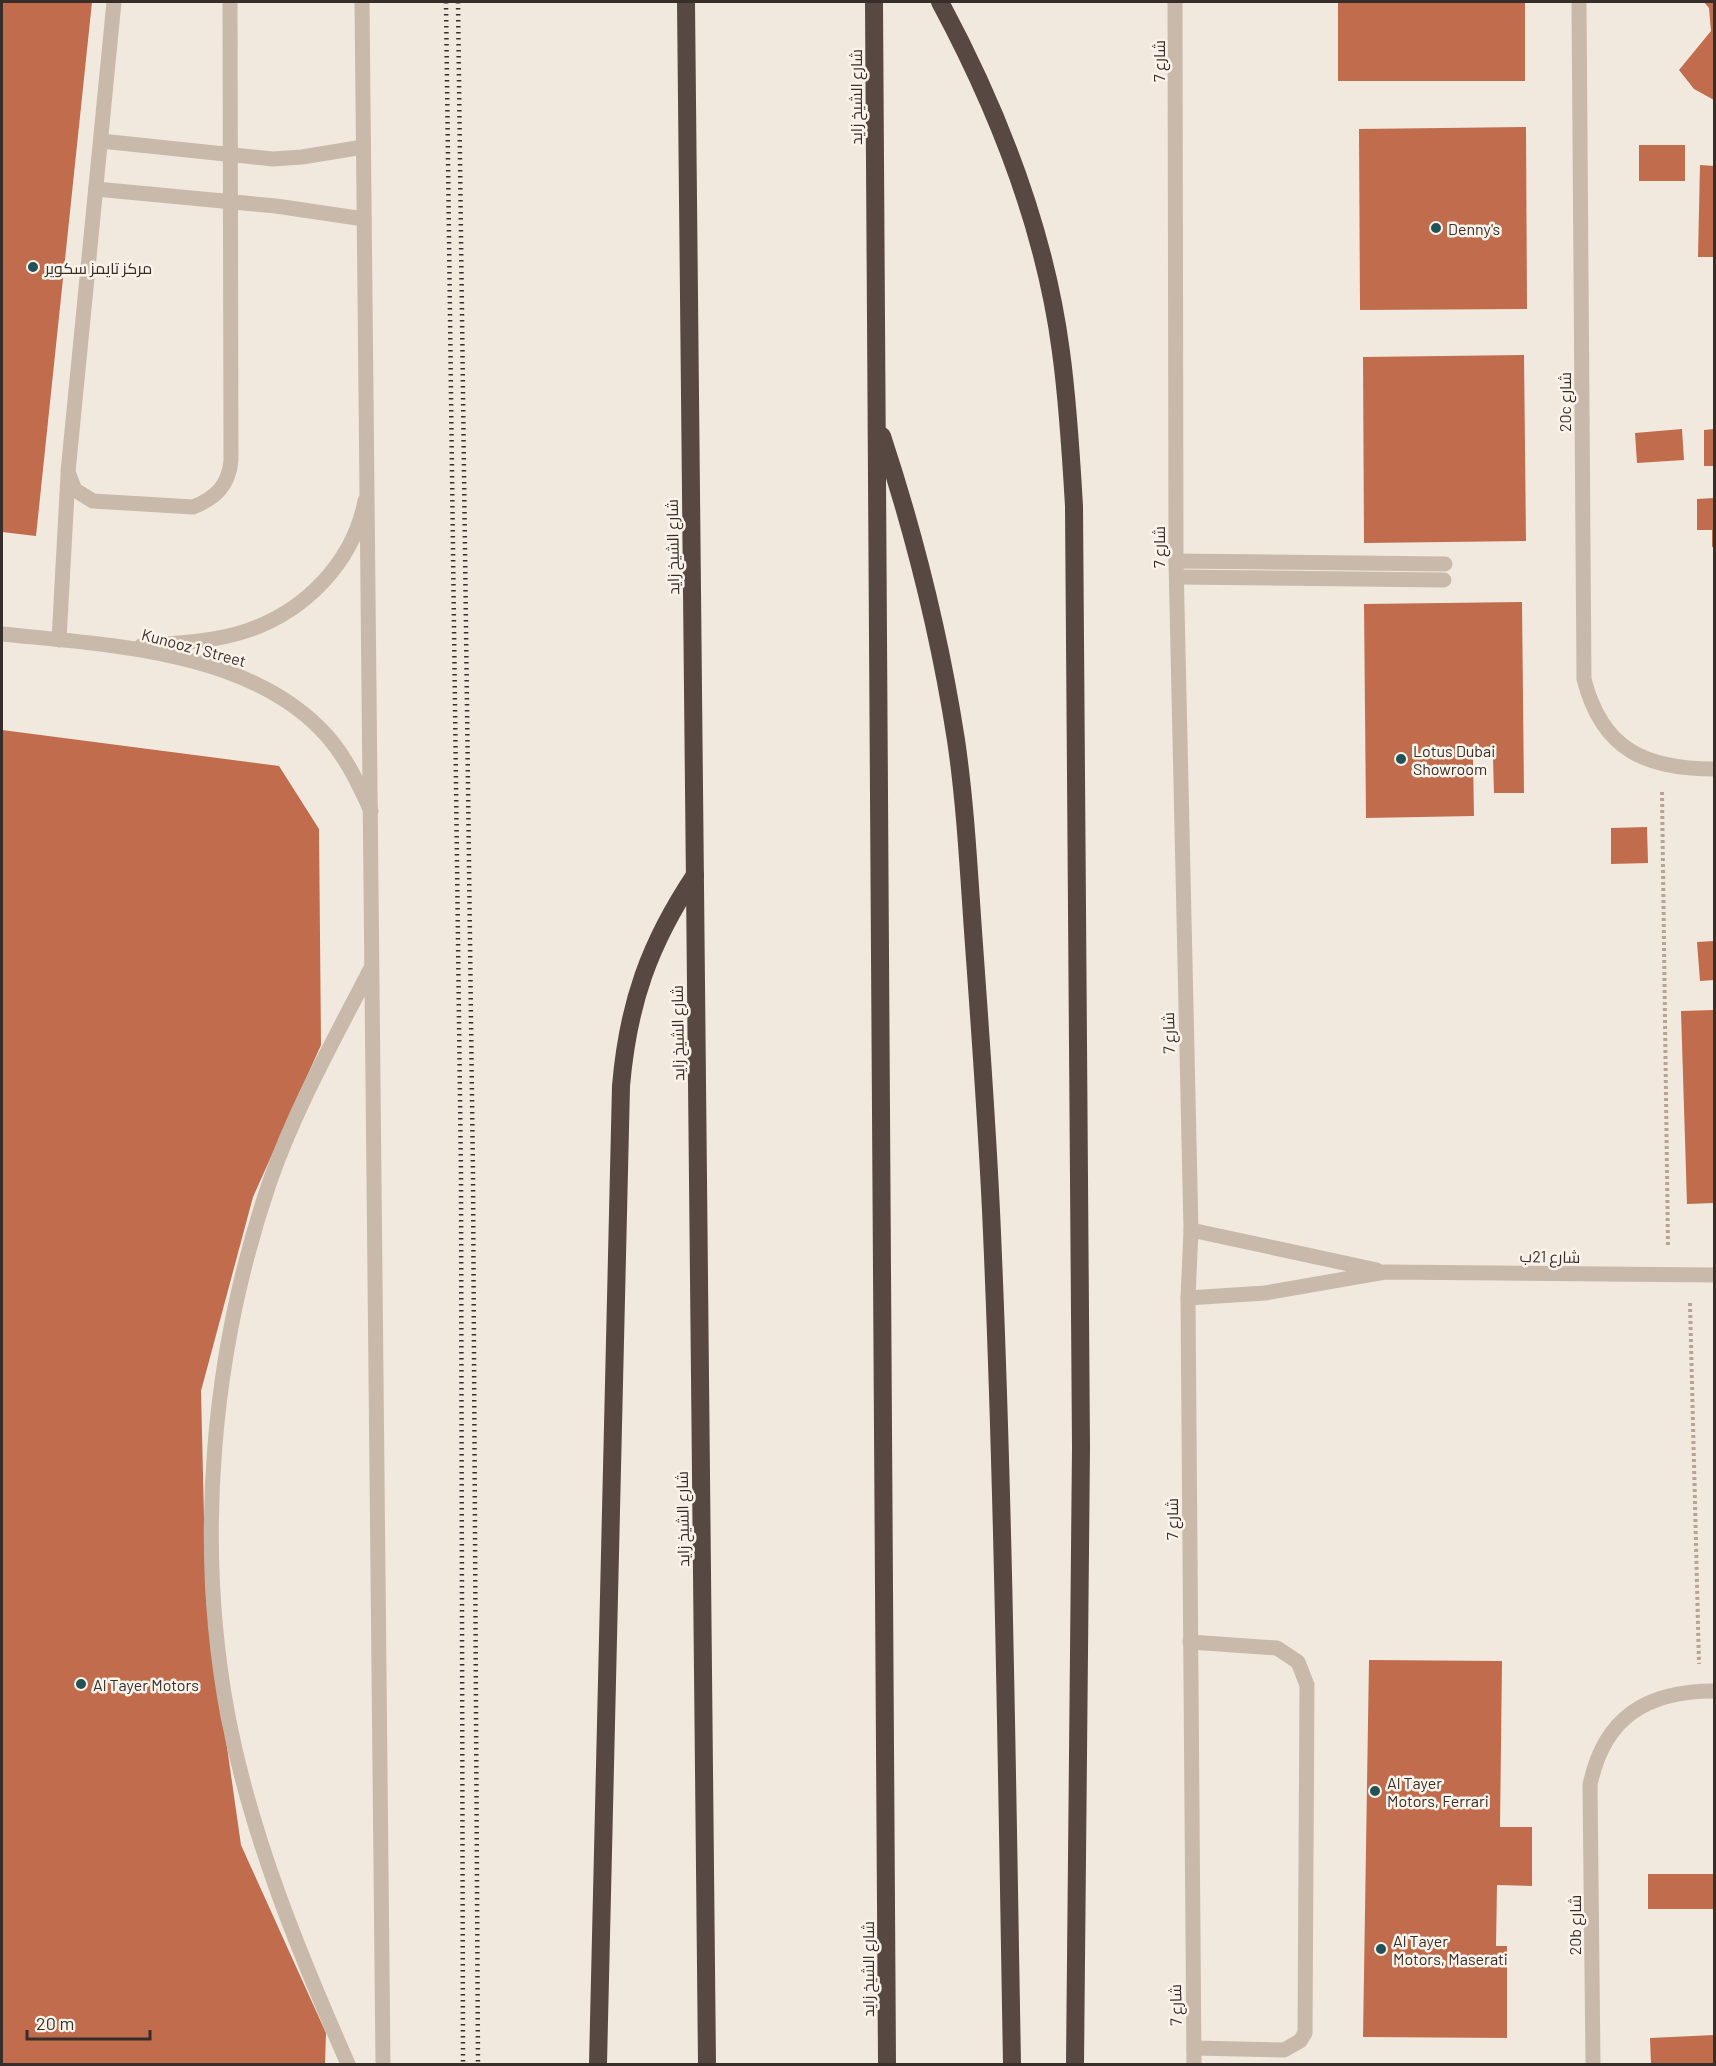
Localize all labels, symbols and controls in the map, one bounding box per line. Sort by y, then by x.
street label: شارع 7 [1149,40,1171,82]
street label: شارع الشيخ زايد [846,49,868,145]
place label: Denny's [1448,219,1500,238]
marker: Denny's [1429,221,1443,235]
place label: مركز تايمز سكوير [44,258,152,278]
marker: مركز تايمز سكوير [26,260,40,274]
street label: 20c شارع [1555,372,1577,432]
street label: شارع الشيخ زايد [662,499,685,595]
street label: شارع 7 [1149,526,1171,568]
street label: Kunooz 1 Street [140,624,248,670]
place label: Lotus Dubai Showroom [1413,741,1495,778]
marker: Lotus Dubai Showroom [1394,752,1408,766]
street label: شارع الشيخ زايد [667,985,690,1081]
street label: شارع 7 [1158,1012,1181,1054]
street label: شارع 21ب [1519,1246,1581,1269]
street label: شارع الشيخ زايد [672,1471,695,1567]
street label: شارع 7 [1162,1498,1184,1540]
place label: Al Tayer Motors [93,1675,199,1694]
marker: Al Tayer Motors [74,1677,88,1691]
place label: Al Tayer Motors, Ferrari [1387,1773,1489,1810]
marker: Al Tayer Motors, Ferrari [1368,1784,1382,1798]
street label: 20b شارع [1565,1895,1587,1955]
street label: شارع الشيخ زايد [858,1921,880,2017]
place label: Al Tayer Motors, Maserati [1393,1931,1508,1968]
marker: Al Tayer Motors, Maserati [1374,1942,1388,1956]
street label: شارع 7 [1165,1984,1188,2026]
scale bar [27,2003,150,2041]
text: 20 m [36,2012,74,2034]

